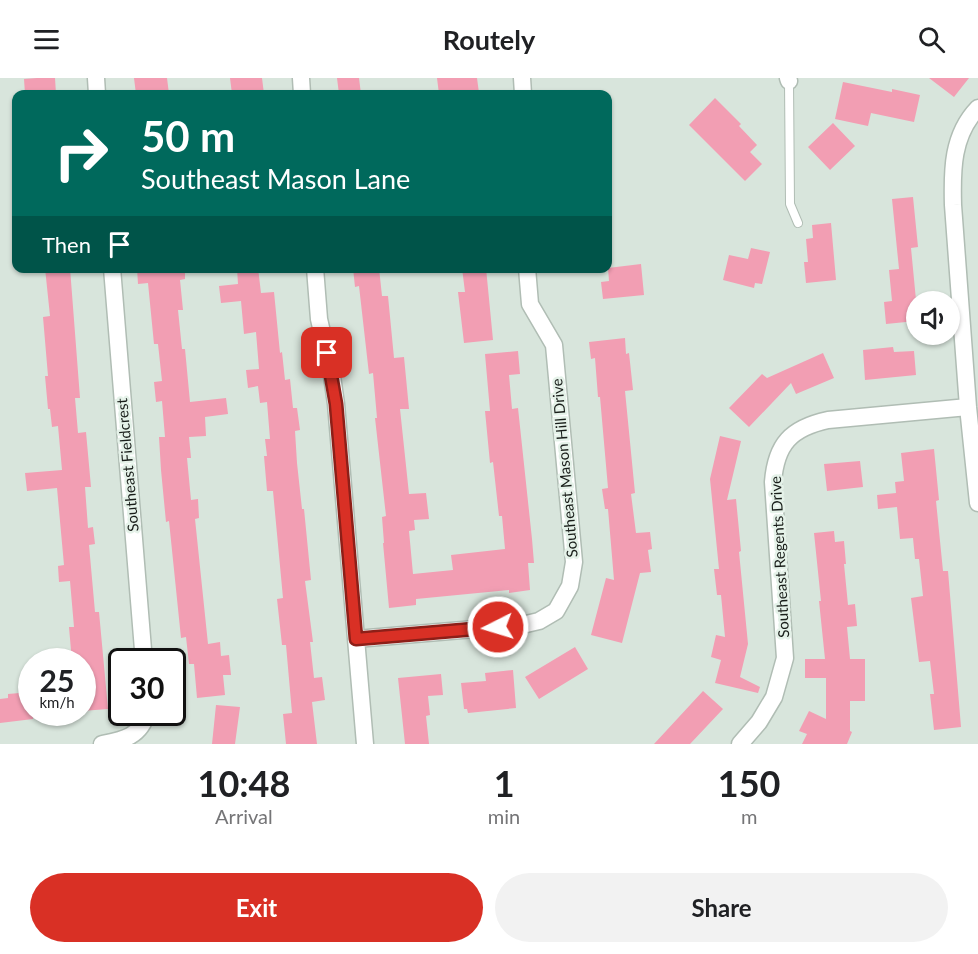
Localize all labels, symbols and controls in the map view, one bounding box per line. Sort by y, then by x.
icon: menu [30,23,63,56]
text: Routely [443,23,535,56]
icon: search [915,23,948,56]
text: 50 m [141,111,235,161]
icon: right [42,114,120,192]
text: Southeast Mason Lane [141,162,410,195]
icon: arrive [103,228,136,261]
text: Then [42,231,91,258]
map controls [906,291,960,345]
button: sound [906,291,960,345]
pin [301,327,352,378]
icon: arrive [310,336,343,369]
street label: Southeast Mason Hill Drive [547,378,581,558]
street label: Southeast Fieldcrest [112,397,142,533]
street label: Southeast Regents Drive [766,476,792,638]
position arrow [466,595,530,659]
speed limit sign: 30 [108,648,186,726]
text: 25 [40,662,74,698]
text: km/h [39,693,75,711]
text: 10:48 [198,761,290,805]
text: 1 [494,761,515,805]
text: 150 [718,761,780,805]
text: Arrival [215,804,273,828]
text: min [488,804,520,828]
text: m [741,804,757,828]
button: Exit [30,873,483,942]
button: Share [495,873,948,942]

